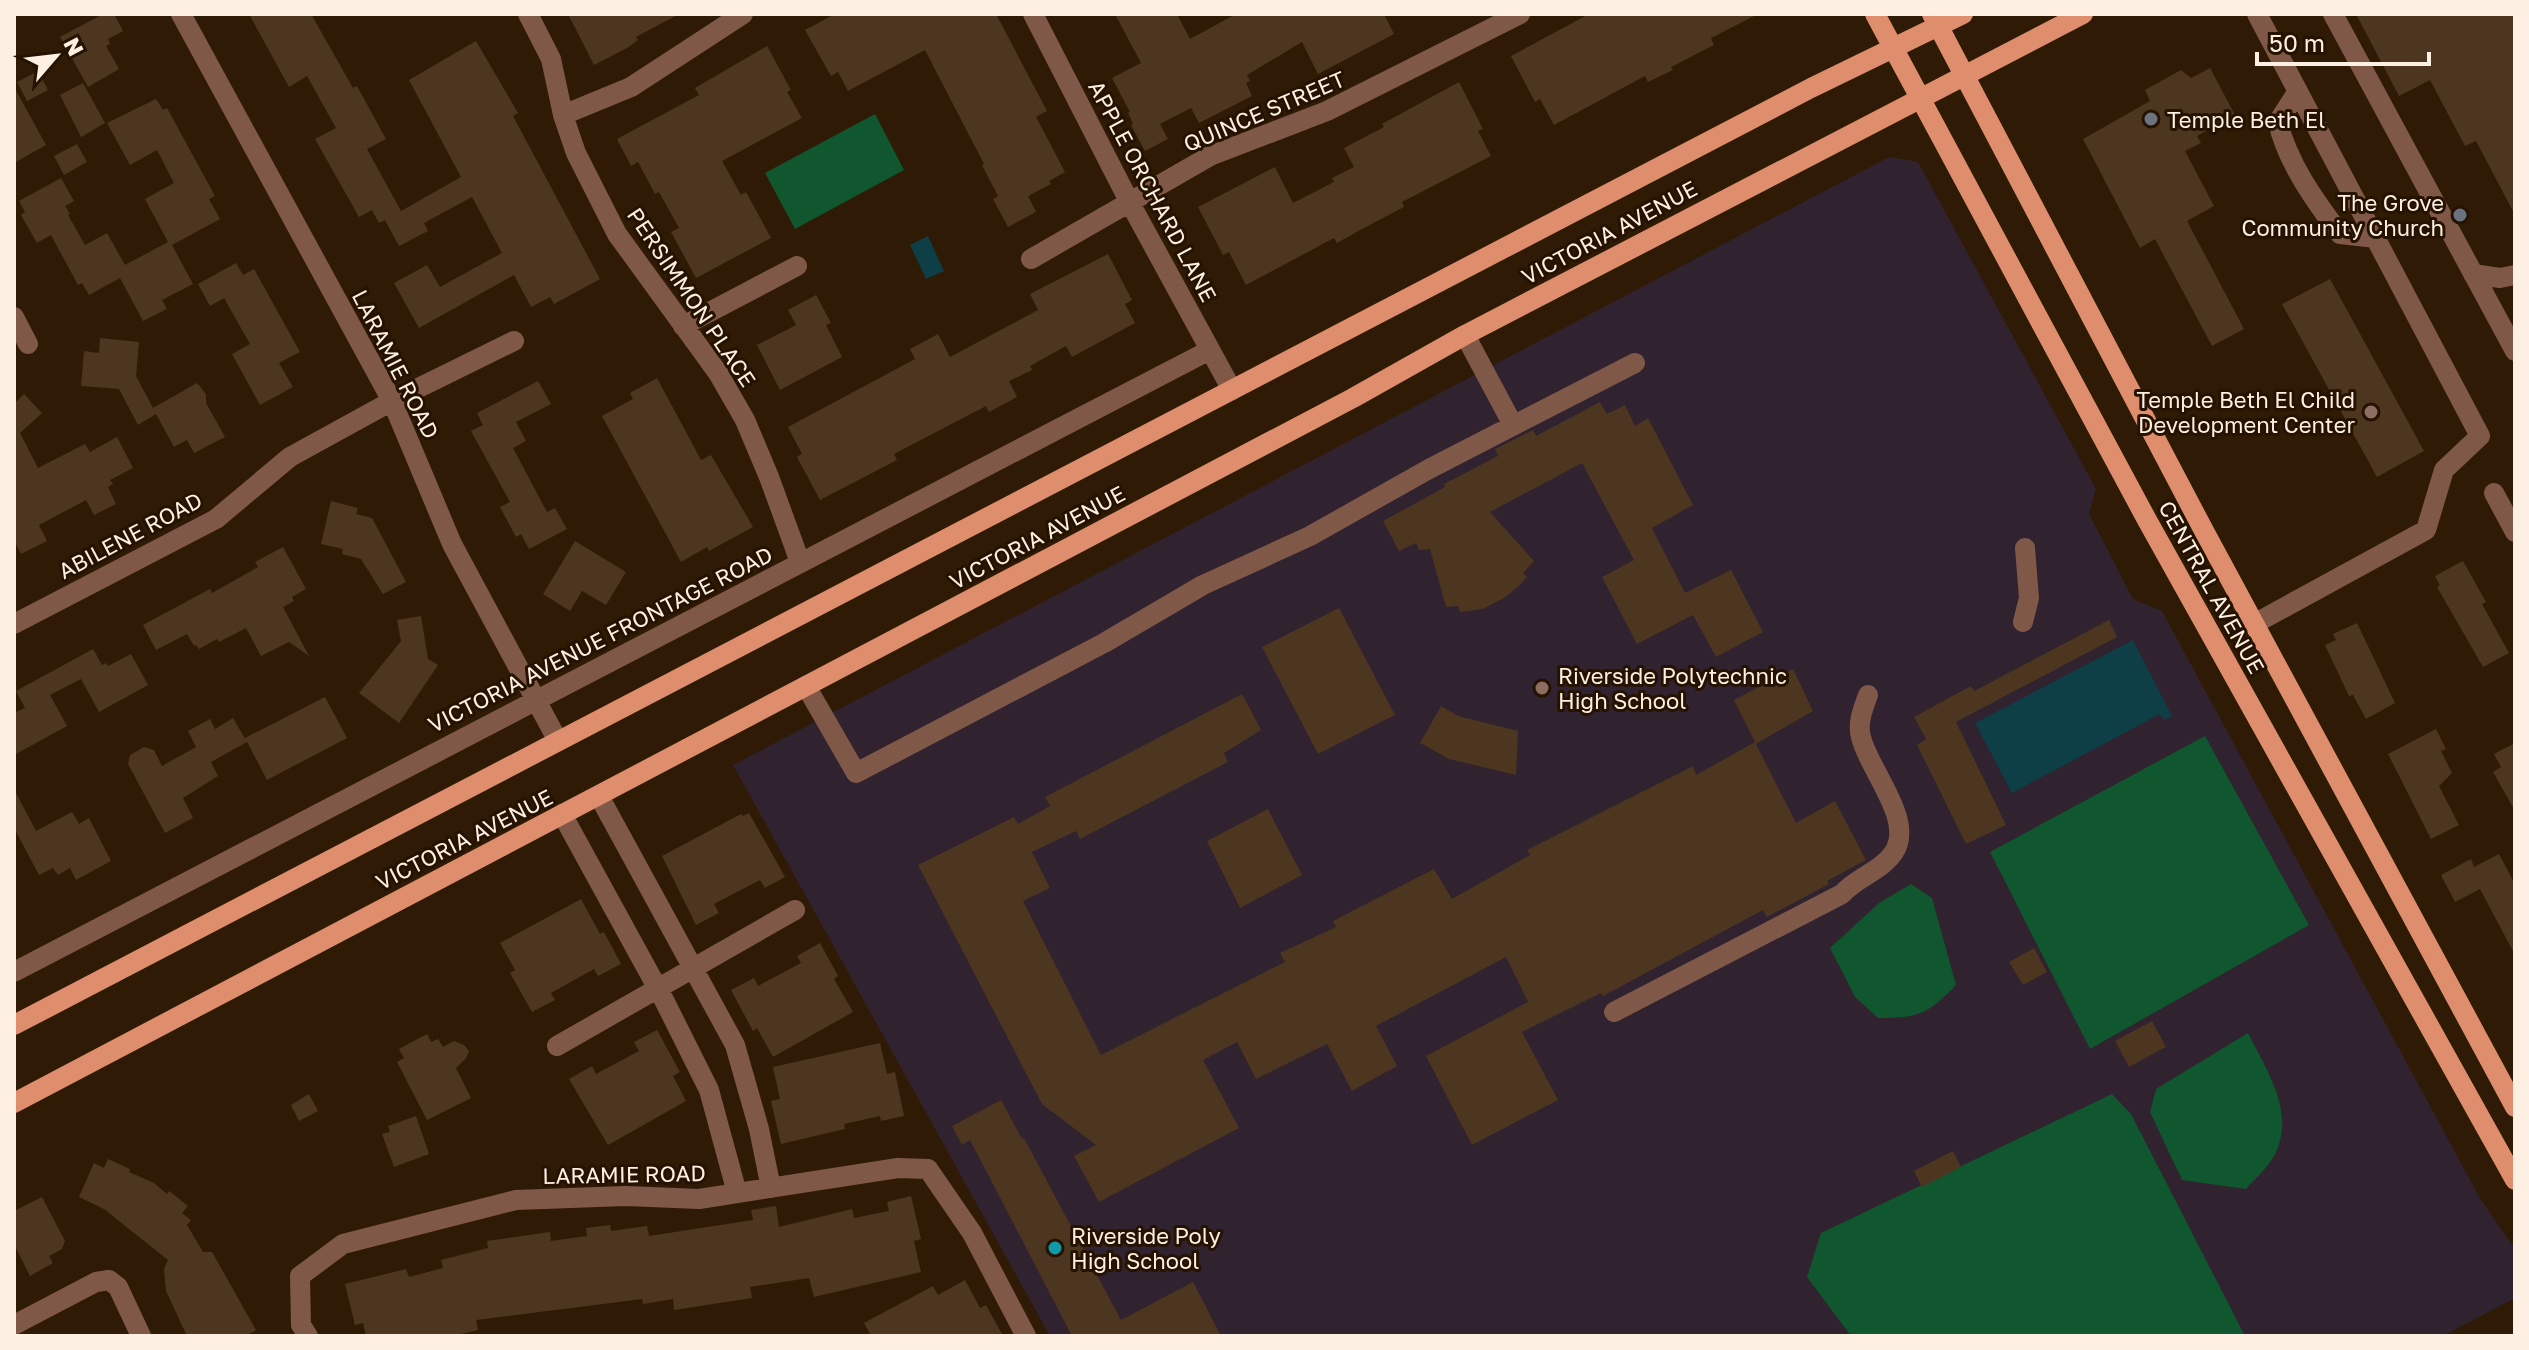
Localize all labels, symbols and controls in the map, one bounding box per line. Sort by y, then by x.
north arrow [16,16,96,96]
scale bar [2257,16,2429,66]
text: 50 m [2269,28,2325,57]
text: N [58,33,90,60]
street label: QUINCE STREET [1179,65,1349,157]
street label: APPLE ORCHARD LANE [1083,76,1223,306]
place label: Temple Beth El [2167,106,2325,133]
marker: Temple Beth El [2142,110,2160,128]
street label: VICTORIA AVENUE [1517,174,1701,290]
place label: The Grove Community Church [2241,189,2444,241]
street label: PERSIMMON PLACE [622,202,762,392]
marker: The Grove Community Church [2451,206,2469,224]
street label: LARAMIE ROAD [347,285,445,443]
place label: Temple Beth El Child Development Center [2136,386,2355,438]
marker: Temple Beth El Child Development Center [2362,403,2380,421]
street label: VICTORIA AVENUE [945,479,1129,595]
street label: ABILENE ROAD [53,486,207,584]
street label: CENTRAL AVENUE [2153,496,2271,678]
street label: VICTORIA AVENUE FRONTAGE ROAD [423,540,777,738]
place label: Riverside Polytechnic High School [1558,662,1787,714]
marker: Riverside Polytechnic High School [1533,679,1551,697]
street label: VICTORIA AVENUE [371,783,557,895]
street label: LARAMIE ROAD [542,1159,706,1189]
place label: Riverside Poly High School [1071,1222,1221,1274]
marker: Riverside Poly High School [1046,1239,1064,1257]

